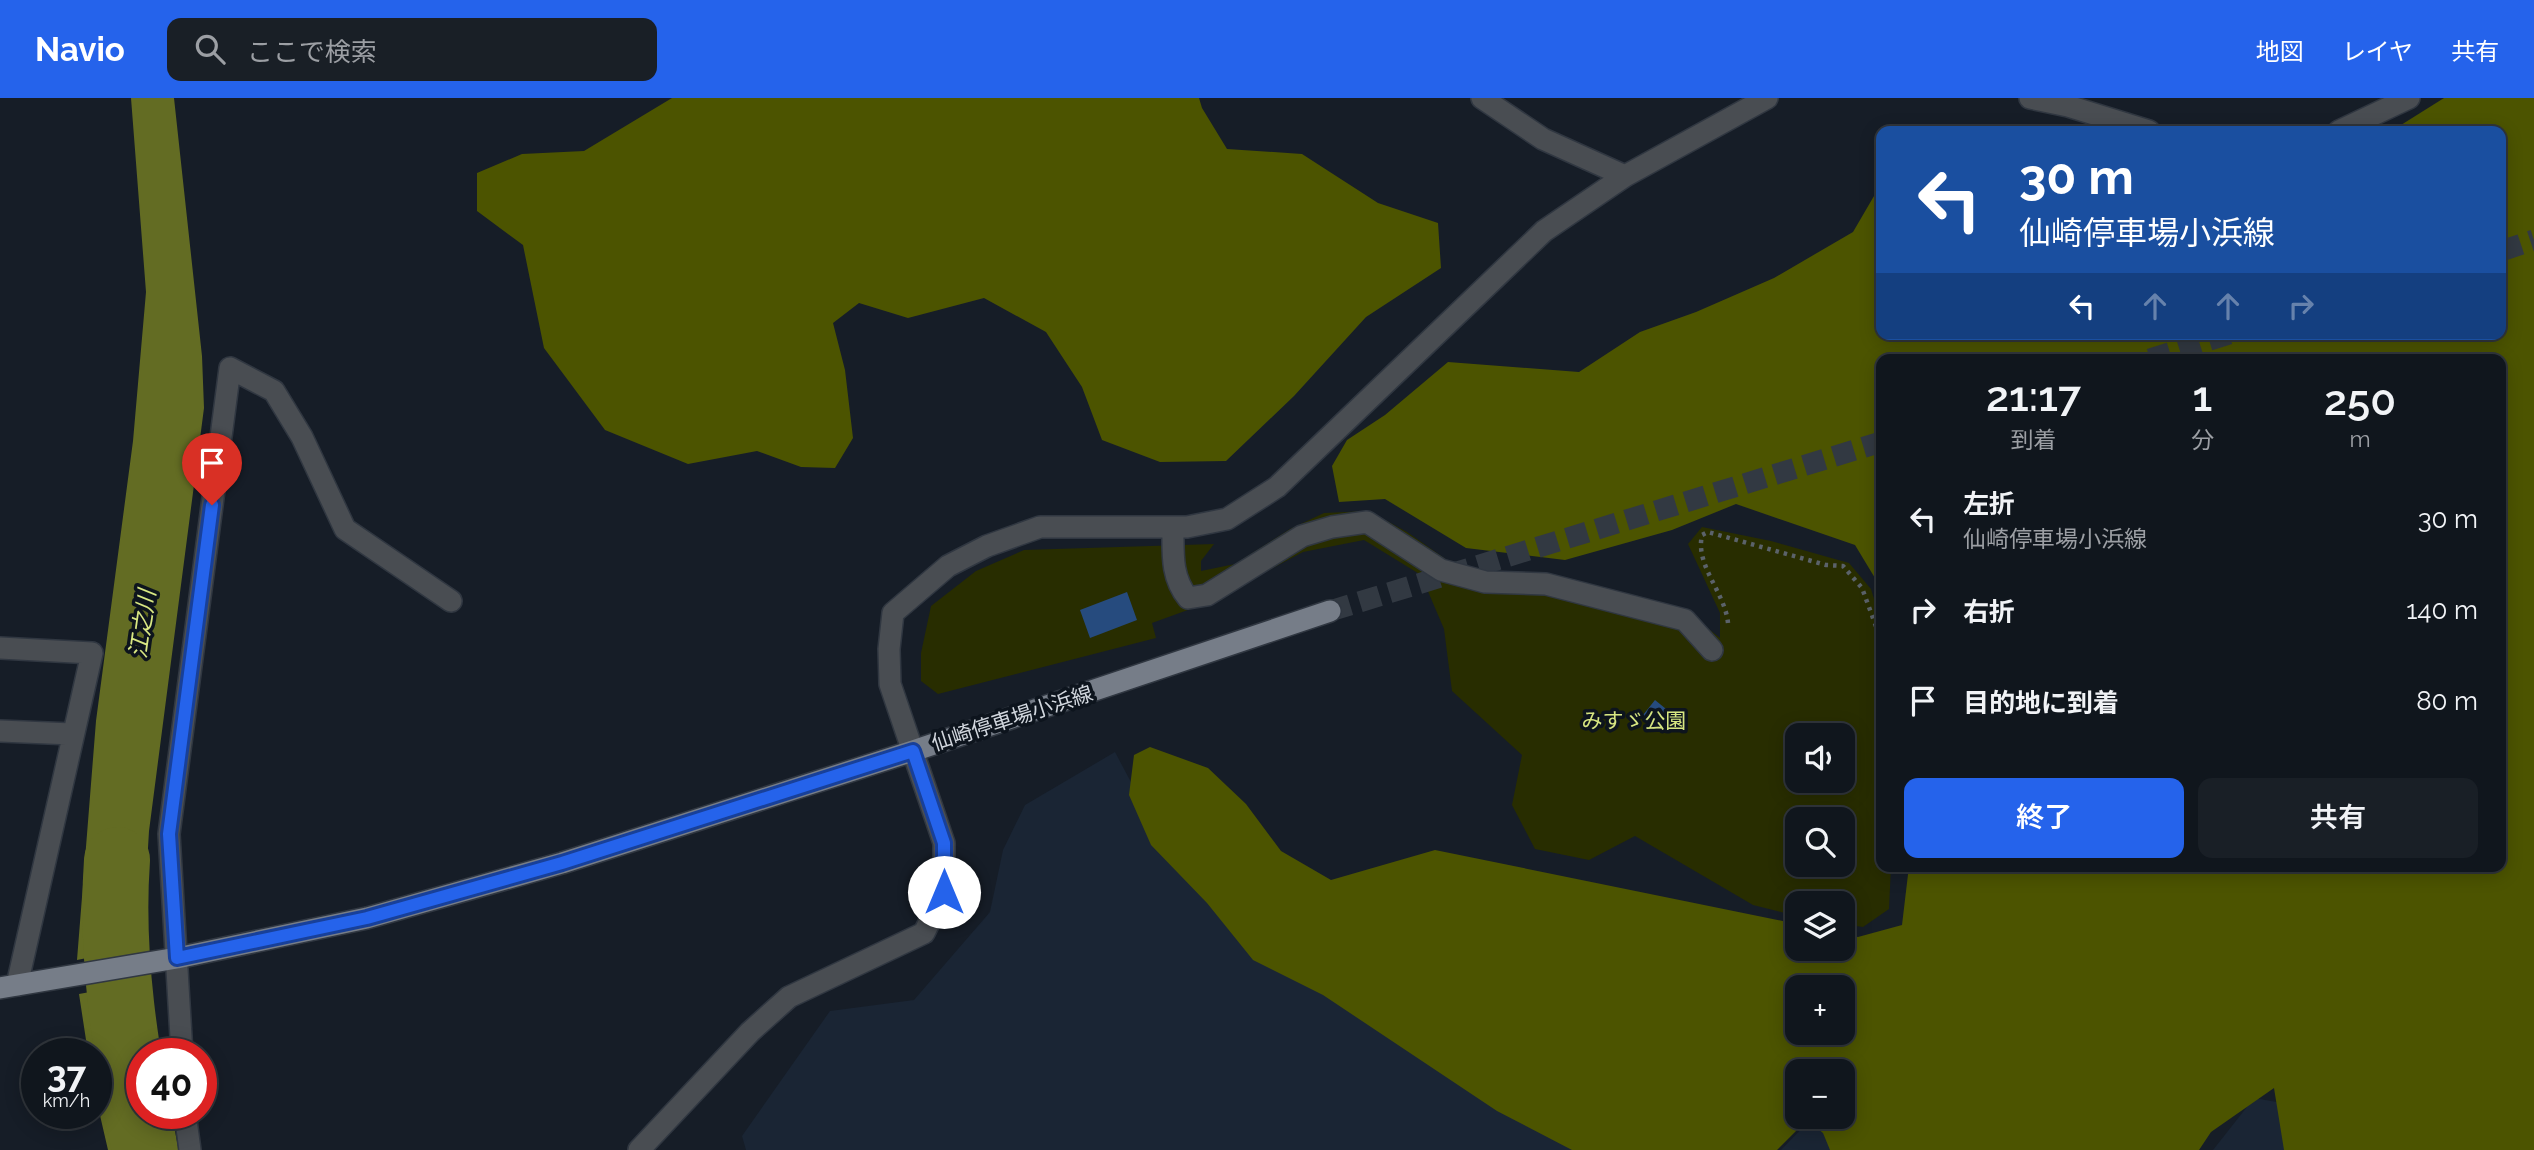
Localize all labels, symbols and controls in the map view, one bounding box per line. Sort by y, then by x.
search box [167,18,657,81]
text: Navio [35,30,125,69]
icon: search [191,30,229,68]
text: ここで検索 [247,37,377,67]
text: 地図 [2256,37,2304,66]
text: レイヤ [2342,37,2413,66]
text: 共有 [2451,37,2499,66]
text: 30 m [2019,148,2134,205]
icon: left [1904,154,1995,245]
text: 仙崎停車場小浜線 [2019,214,2275,251]
icon: left [2063,287,2101,325]
icon: ahead [2136,287,2174,325]
icon: ahead [2209,287,2247,325]
icon: right [2282,287,2320,325]
text: 21:17 [1986,372,2081,421]
text: 1 [2193,372,2212,421]
text: 250 [2324,376,2396,425]
text: m [2349,425,2371,452]
text: 到着 [2010,426,2056,453]
text: 分 [2191,426,2214,453]
pin [182,433,242,505]
icon: arrive [193,444,231,482]
text: 左折 [1963,489,2015,519]
icon: left [1904,500,1942,538]
text: 30 m [2418,504,2478,534]
text: 仙崎停車場小浜線 [1963,525,2147,552]
water label: 江之川 [124,585,161,660]
icon: right [1904,591,1942,629]
text: 140 m [2406,595,2478,625]
text: 右折 [1963,597,2015,627]
street label: 仙崎停車場小浜線 [928,680,1096,756]
icon: arrive [1904,682,1942,720]
text: 80 m [2416,686,2478,716]
text: 目的地に到着 [1963,688,2119,718]
park label: みすゞ公園 [1582,708,1687,733]
map controls [1785,723,1855,1129]
button: sound [1785,723,1855,793]
button: 終了 [1904,778,2184,858]
button: 共有 [2198,778,2478,858]
button: search [1785,807,1855,877]
position arrow [907,855,981,929]
button: layers [1785,891,1855,961]
button: + [1785,975,1855,1045]
speed limit sign: 40 [126,1038,217,1129]
text: 37 [47,1054,86,1095]
button: − [1785,1059,1855,1129]
text: km/h [43,1090,90,1111]

